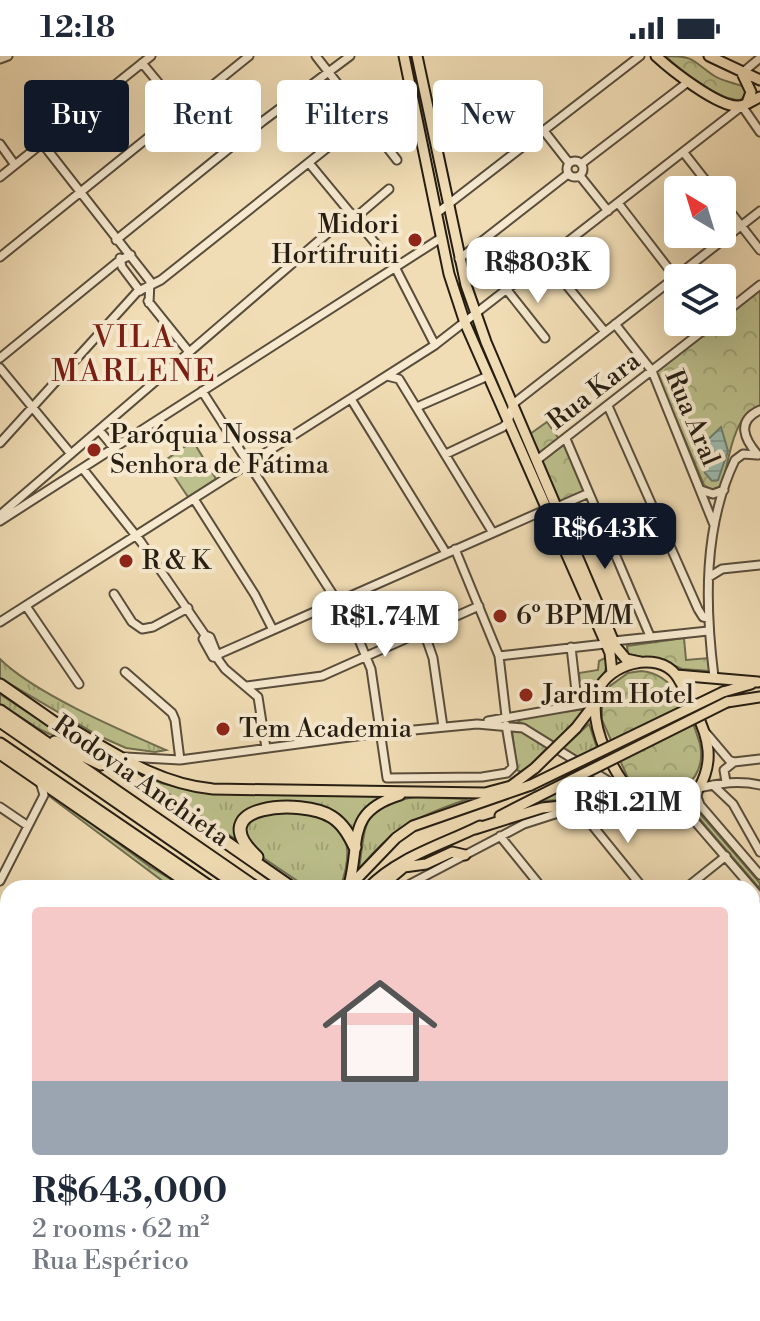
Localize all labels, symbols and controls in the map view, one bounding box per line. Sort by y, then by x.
text: 12:18 [40,9,115,47]
chip: Buy [24,80,129,152]
chip: Rent [145,80,261,152]
chip: Filters [277,80,417,152]
chip: New [433,80,543,152]
north arrow [664,176,736,248]
map controls [664,176,736,336]
place label: Midori Hortifruiti [272,209,399,271]
marker: Midori Hortifruiti [406,231,424,249]
pin: R$803K [473,237,603,305]
text: R$803K [485,247,591,279]
button: layers [664,264,736,336]
district label: VILA MARLENE [51,319,217,391]
street label: Rua Kara [541,344,647,437]
street label: Rua Aral [658,365,727,471]
place label: Paróquia Nossa Senhora de Fátima [110,419,330,481]
marker: Paróquia Nossa Senhora de Fátima [85,441,103,459]
pin: R$643K [540,503,670,571]
text: R$643K [552,513,658,545]
place label: R & K [142,545,212,577]
marker: R & K [117,552,135,570]
pin: R$1.74M [311,591,459,659]
place label: 6º BPM/M [516,600,633,632]
text: R$1.74M [330,601,440,633]
marker: 6º BPM/M [491,607,509,625]
place label: Jardim Hotel [541,679,694,711]
marker: Jardim Hotel [517,686,535,704]
street label: Rodovia Anchieta [47,708,236,854]
place label: Tem Academia [239,713,413,745]
marker: Tem Academia [214,720,232,738]
pin: R$1.21M [554,777,702,845]
text: R$1.21M [574,787,682,819]
icon: home [308,959,452,1103]
text: R$643,000 [32,1171,227,1213]
text: 2 rooms · 62 m² [32,1213,209,1245]
text: Rua Espérico [32,1245,189,1277]

